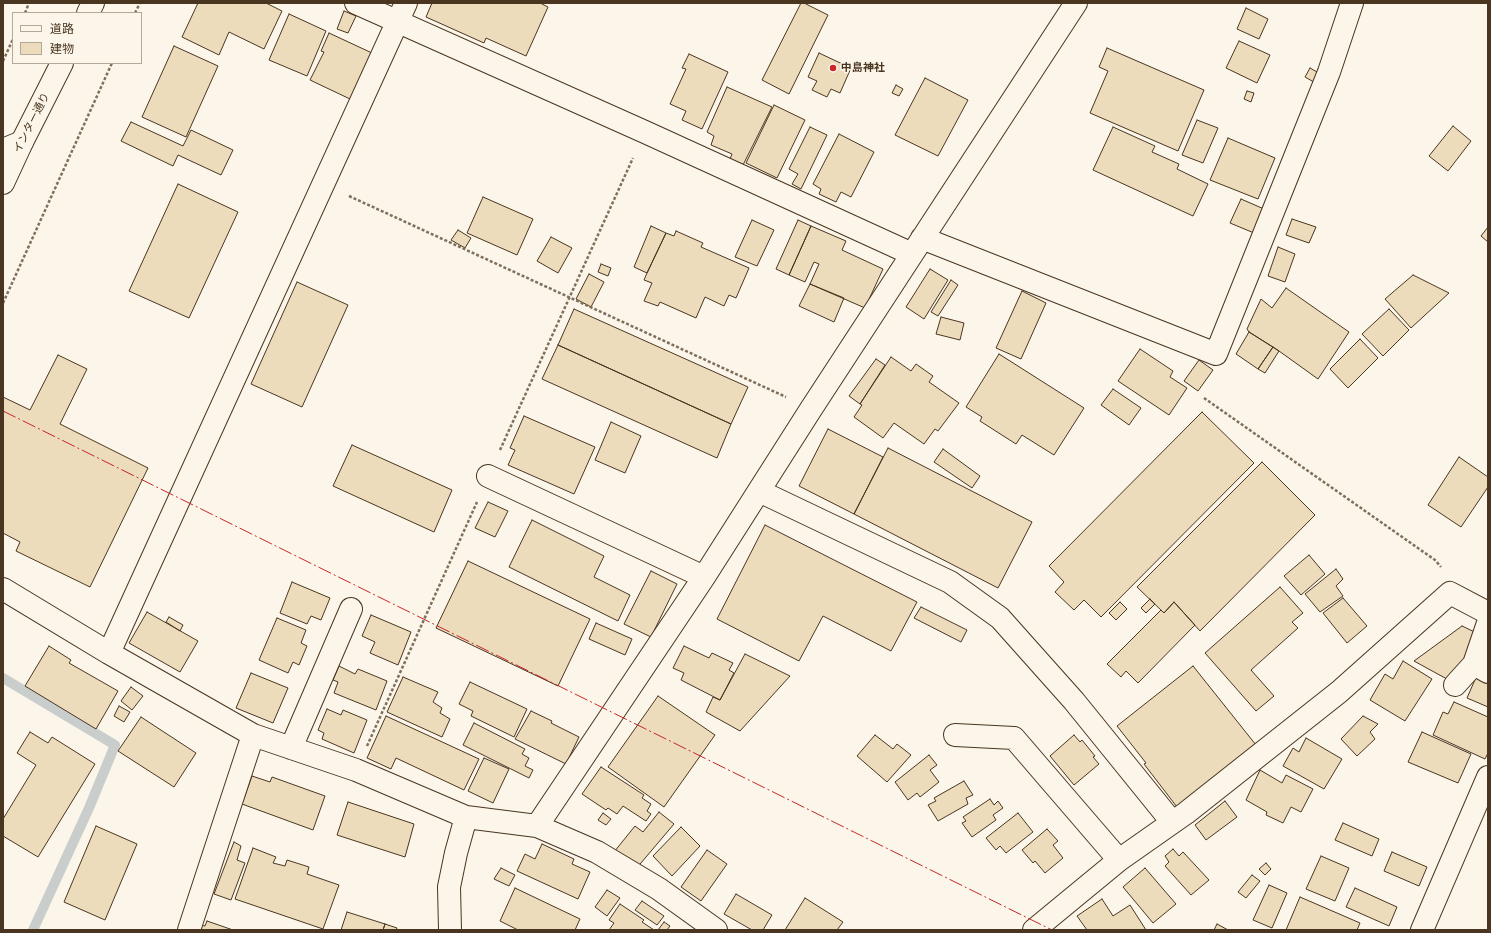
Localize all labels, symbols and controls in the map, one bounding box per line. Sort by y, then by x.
legend [12,12,142,64]
text: 道路 [50,22,74,37]
text: 建物 [50,42,74,57]
place label: 中島神社 [841,61,885,75]
marker: 中島神社 [828,63,838,73]
street label: インター通り [11,91,53,155]

